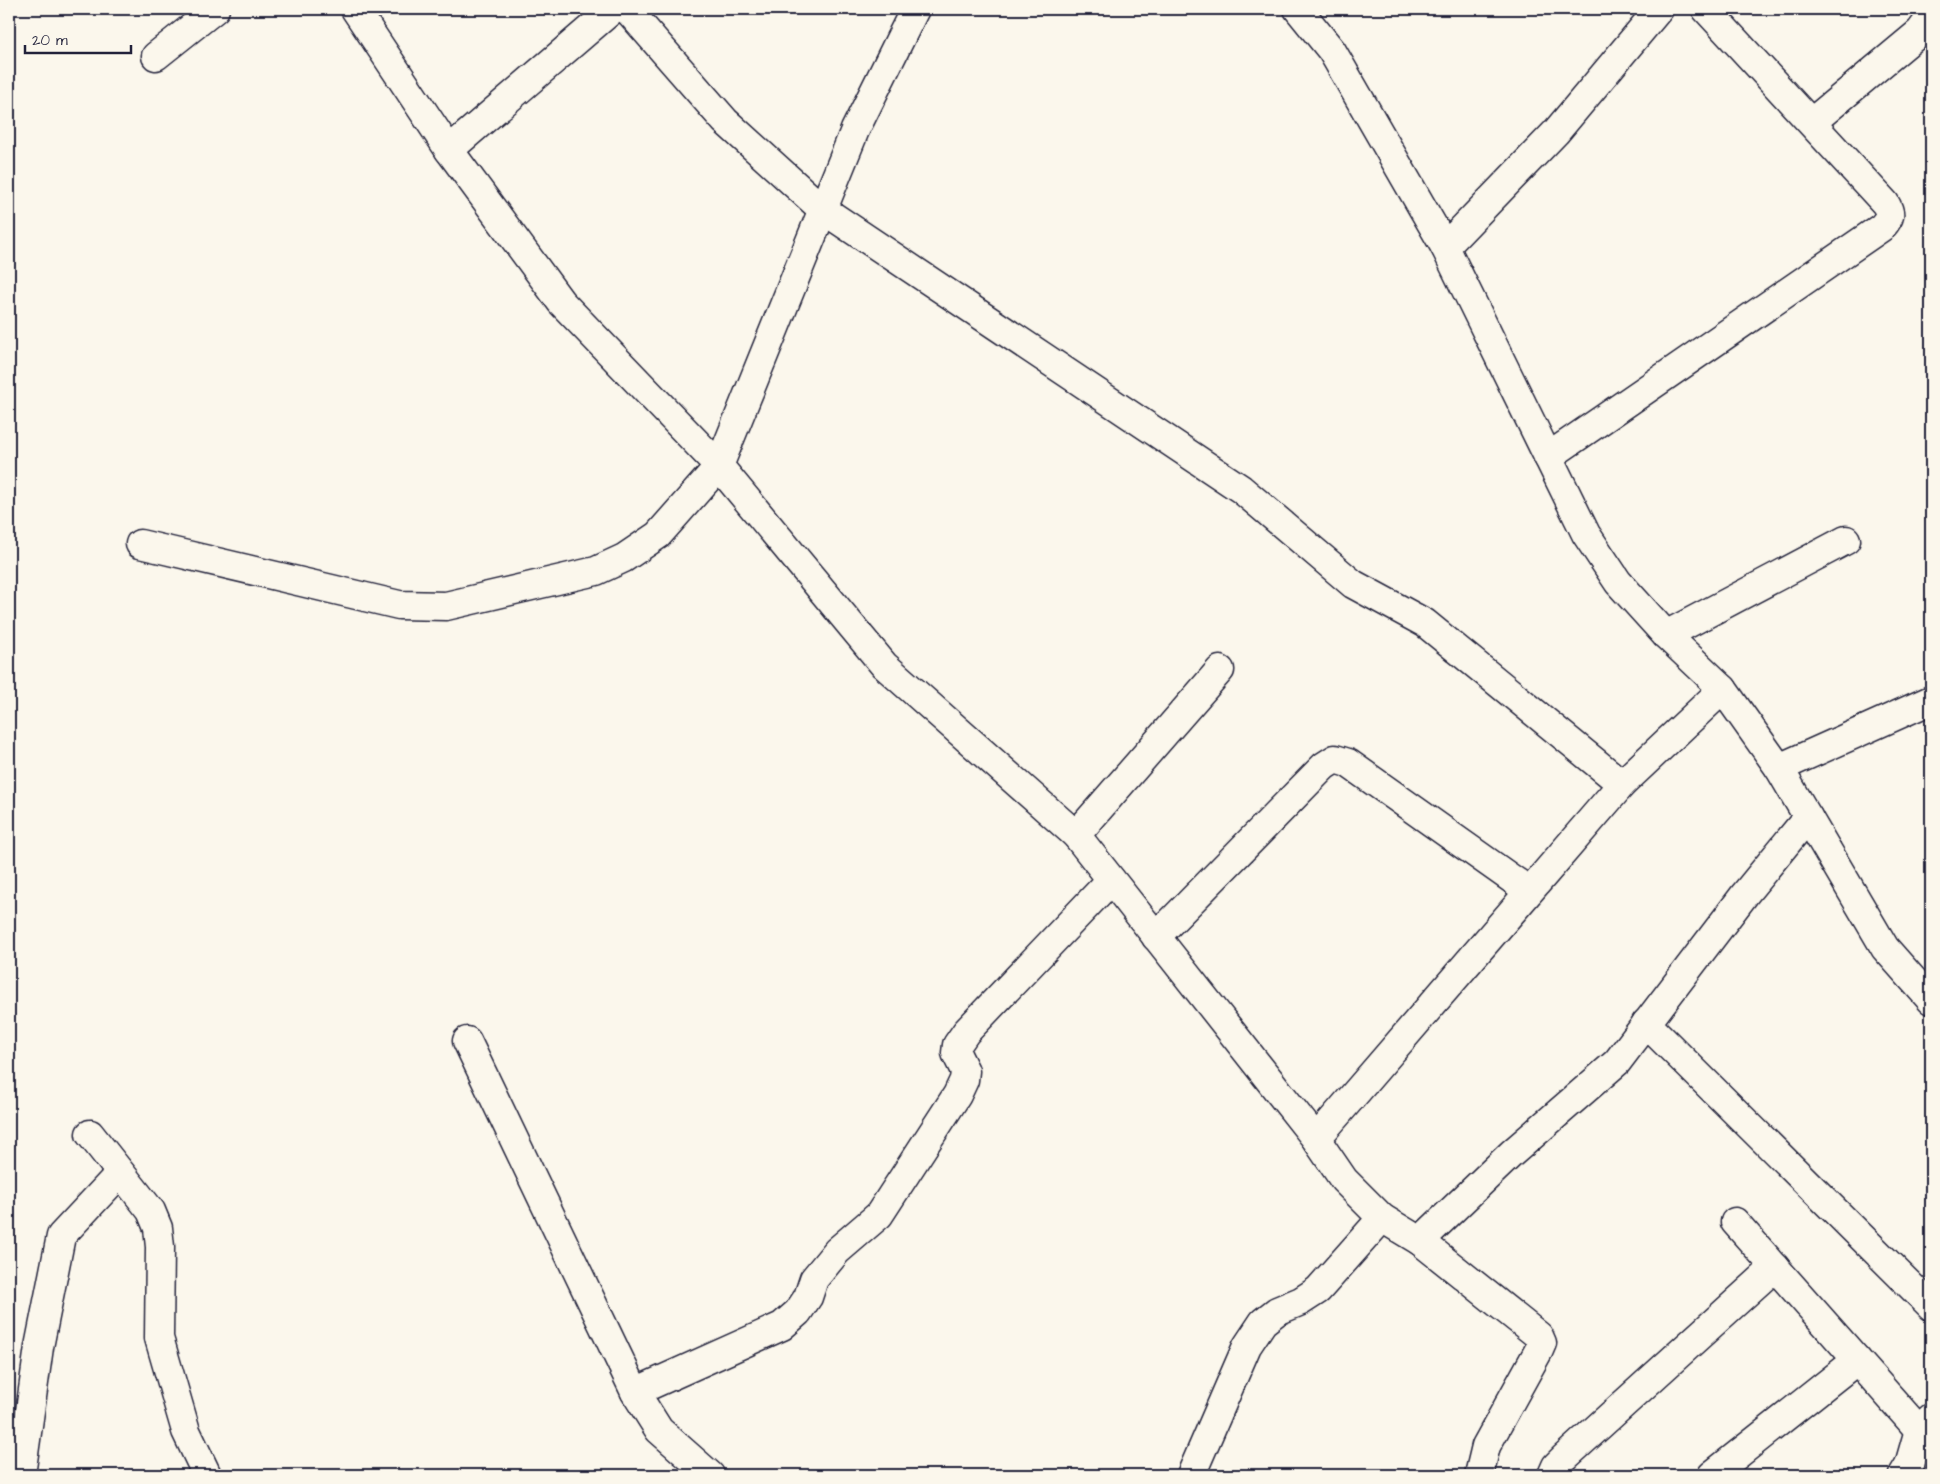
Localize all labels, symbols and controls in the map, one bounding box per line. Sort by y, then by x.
scale bar [25,22,131,54]
text: 20 m [32,30,68,51]

